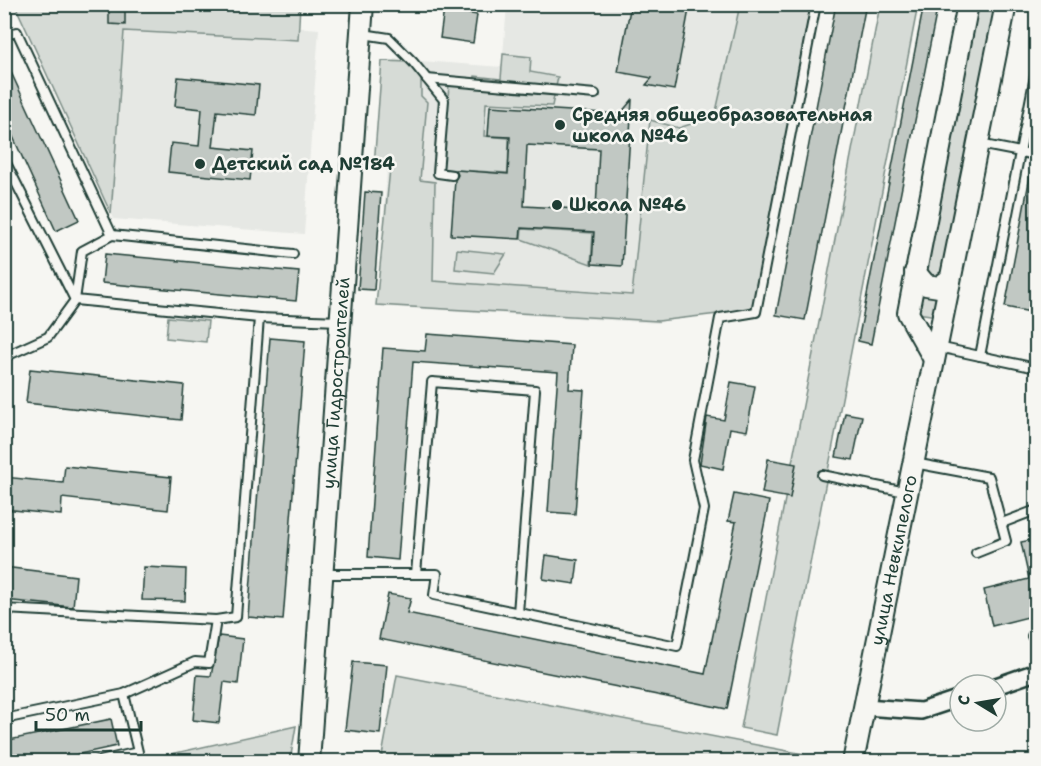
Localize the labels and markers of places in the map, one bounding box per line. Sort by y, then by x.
place label: Средняя общеобразовательная школа №46 [572,103,873,148]
marker: Средняя общеобразовательная школа №46 [553,118,567,132]
place label: Детский сад №184 [212,152,395,176]
marker: Детский сад №184 [193,157,207,171]
place label: Школа №46 [569,193,686,217]
marker: Школа №46 [550,198,564,212]

